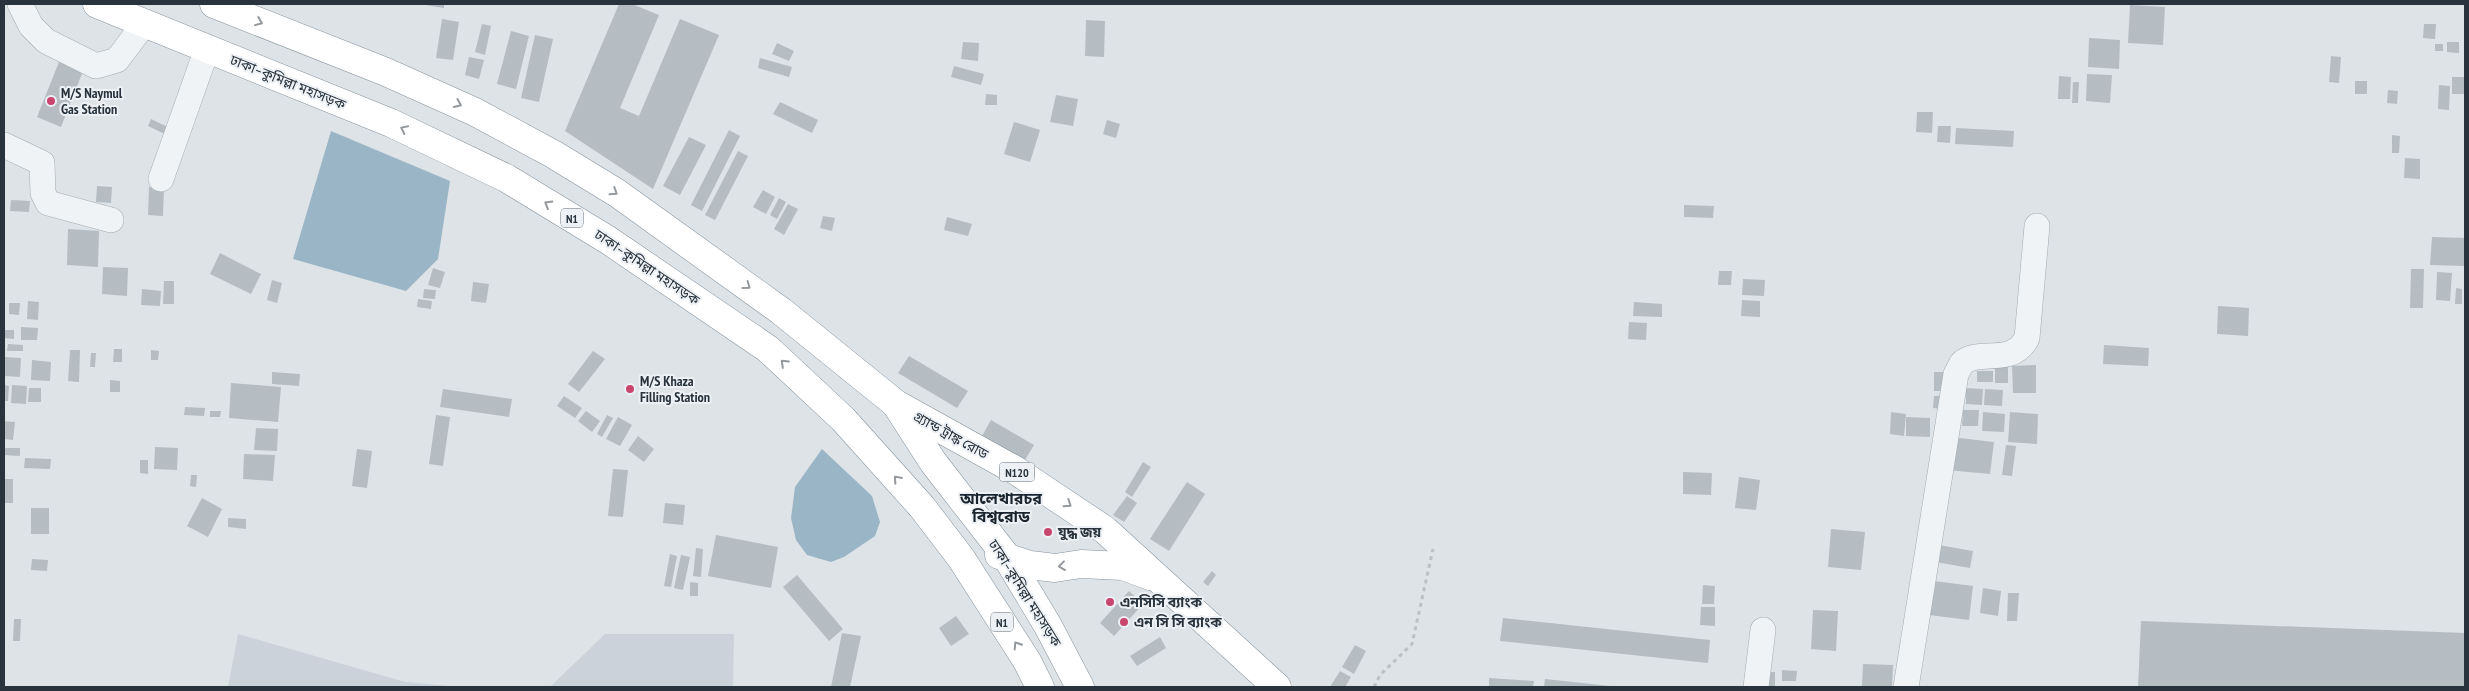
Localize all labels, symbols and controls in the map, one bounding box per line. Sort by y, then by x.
one-way arrow [254,16,263,26]
street label: ঢাকা–কুমিল্লা মহাসড়ক [227,50,349,114]
place label: M/S Naymul Gas Station [61,84,123,118]
marker: M/S Naymul Gas Station [45,95,57,107]
one-way arrow [453,97,462,108]
one-way arrow [400,125,409,135]
one-way arrow [609,186,618,195]
one-way arrow [545,200,554,210]
road number: N1 [561,208,583,228]
street label: ঢাকা–কুমিল্লা মহাসড়ক [590,225,704,309]
one-way arrow [741,280,751,289]
one-way arrow [780,360,789,369]
place label: M/S Khaza Filling Station [640,372,710,406]
marker: M/S Khaza Filling Station [624,383,636,395]
street label: গ্র্যান্ড ট্রাঙ্ক রোড [911,407,992,463]
road number: N120 [1000,462,1034,482]
one-way arrow [894,476,903,485]
district label: আলেখারচর বিশ্বরোড [959,488,1042,526]
one-way arrow [1062,498,1072,507]
place label: যুদ্ধ জয় [1057,523,1102,541]
marker: যুদ্ধ জয় [1042,526,1054,538]
street label: ঢাকা–কুমিল্লা মহাসড়ক [984,535,1066,651]
one-way arrow [1058,561,1067,571]
place label: এনসিসি ব্যাংক [1120,593,1202,611]
marker: এনসিসি ব্যাংক [1104,596,1116,608]
road number: N1 [991,612,1013,632]
place label: এন সি সি ব্যাংক [1134,613,1222,631]
marker: এন সি সি ব্যাংক [1118,616,1130,628]
one-way arrow [1014,641,1023,650]

